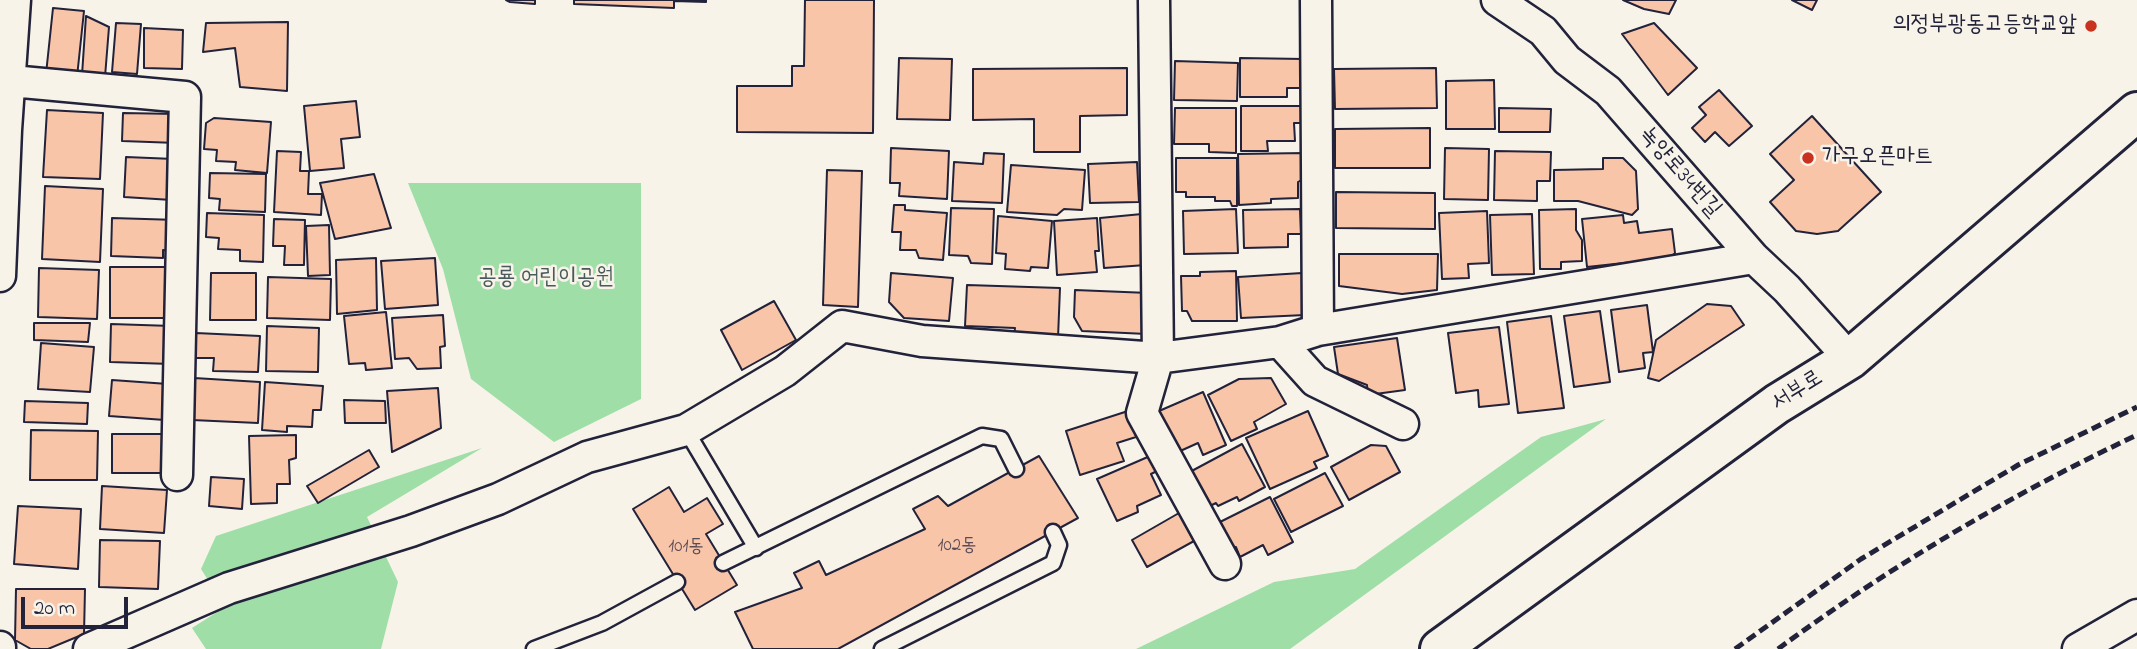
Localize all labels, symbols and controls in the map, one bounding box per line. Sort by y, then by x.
place label: 의정부광동고등학교앞 [1892,12,2077,40]
marker: 의정부광동고등학교앞 [2083,18,2099,34]
street label: 녹양로34번길 [1632,122,1726,224]
place label: 가구오픈마트 [1822,144,1933,172]
marker: 가구오픈마트 [1800,150,1816,166]
park label: 공룡 어린이공원 [478,265,614,293]
street label: 서부로 [1767,366,1829,418]
house number: 102동 [938,536,976,558]
house number: 101동 [668,537,704,559]
scale bar [24,582,131,626]
text: 20 m [34,594,75,624]

